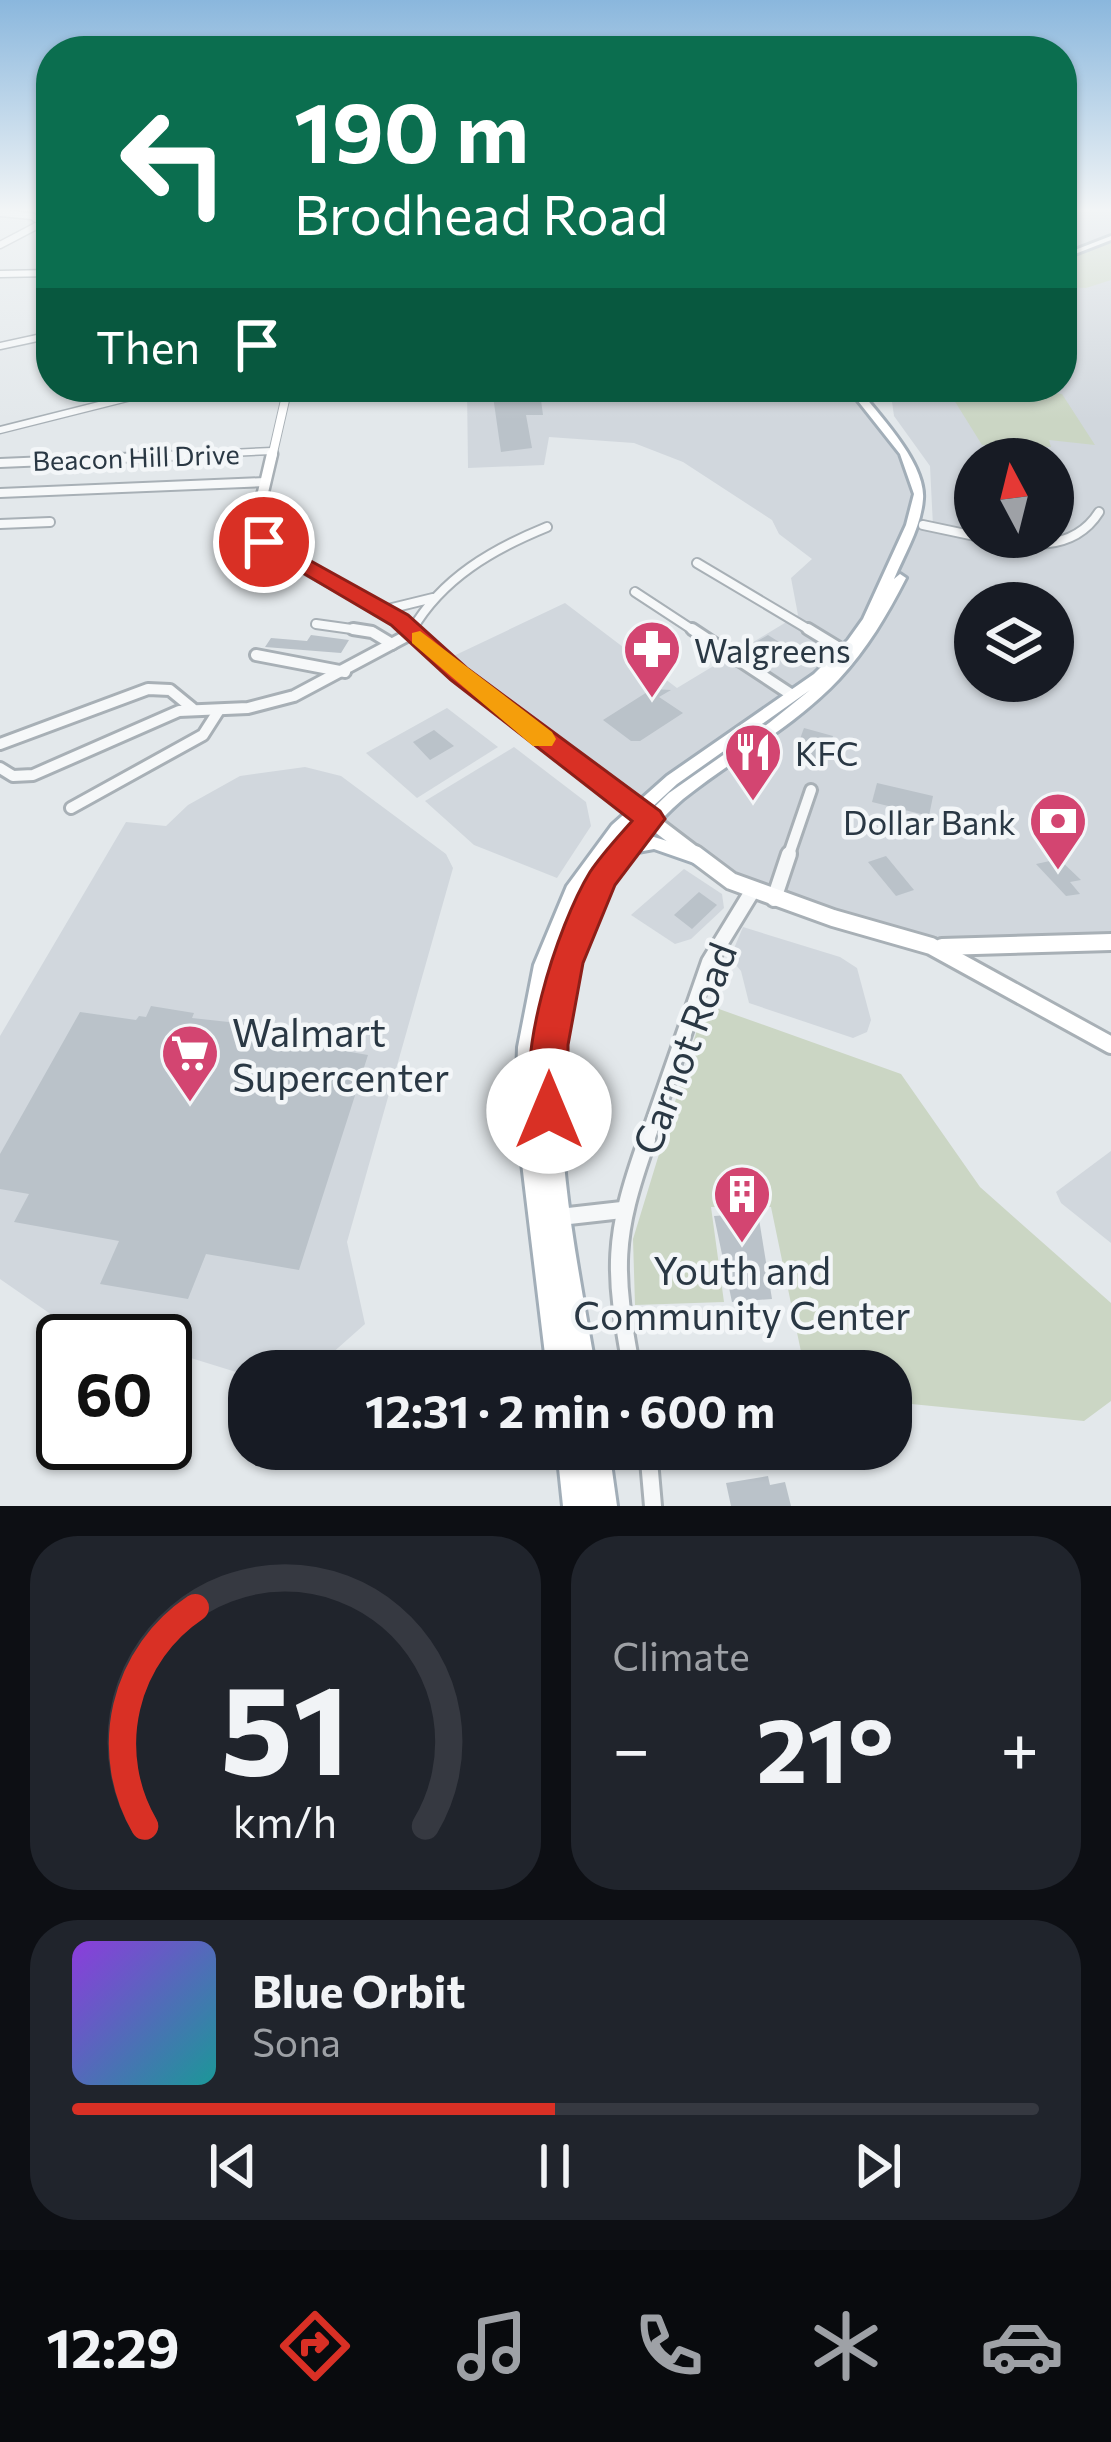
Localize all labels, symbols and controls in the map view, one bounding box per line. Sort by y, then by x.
text: 190 m [294,78,529,180]
icon: left [96,84,252,240]
text: Brodhead Road [294,180,668,246]
icon: arrive [224,312,290,378]
text: Then [96,318,200,373]
street label: Beacon Hill Drive [32,437,240,477]
north arrow [954,438,1074,558]
map controls [954,438,1074,702]
pin [213,491,315,593]
icon: arrive [231,509,297,575]
button: layers [954,582,1074,702]
pharmacy icon: Walgreens [621,618,683,700]
place label: Walgreens [694,629,851,670]
restaurant icon: KFC [722,721,784,803]
place label: KFC [795,732,859,773]
bank icon: Dollar Bank [1027,790,1089,872]
place label: Dollar Bank [843,801,1016,842]
street label: Carnot Road [621,935,745,1161]
place label: Walmart Supercenter [232,1007,449,1100]
supermarket icon: Walmart Supercenter [159,1022,221,1104]
position arrow [486,1048,612,1174]
building icon: Youth and Community Center [711,1163,773,1245]
place label: Youth and Community Center [573,1245,911,1338]
speed limit sign: 60 [36,1314,192,1470]
text: 12:31 · 2 min · 600 m [365,1382,775,1437]
text: Climate [613,1631,750,1679]
text: 51 [221,1648,350,1801]
text: 21° [756,1691,894,1802]
text: − [613,1706,650,1787]
text: + [1000,1706,1039,1787]
text: km/h [233,1794,337,1847]
text: Blue Orbit [252,1962,465,2017]
text: Sona [252,2017,341,2065]
icon: previous [200,2133,266,2199]
icon: pause [522,2133,588,2199]
icon: next [845,2133,911,2199]
icon: directions [273,2304,357,2388]
icon: music [450,2304,534,2388]
icon: phone [627,2304,711,2388]
icon: climate [804,2304,888,2388]
icon: car [980,2304,1064,2388]
text: 12:29 [46,2313,180,2379]

